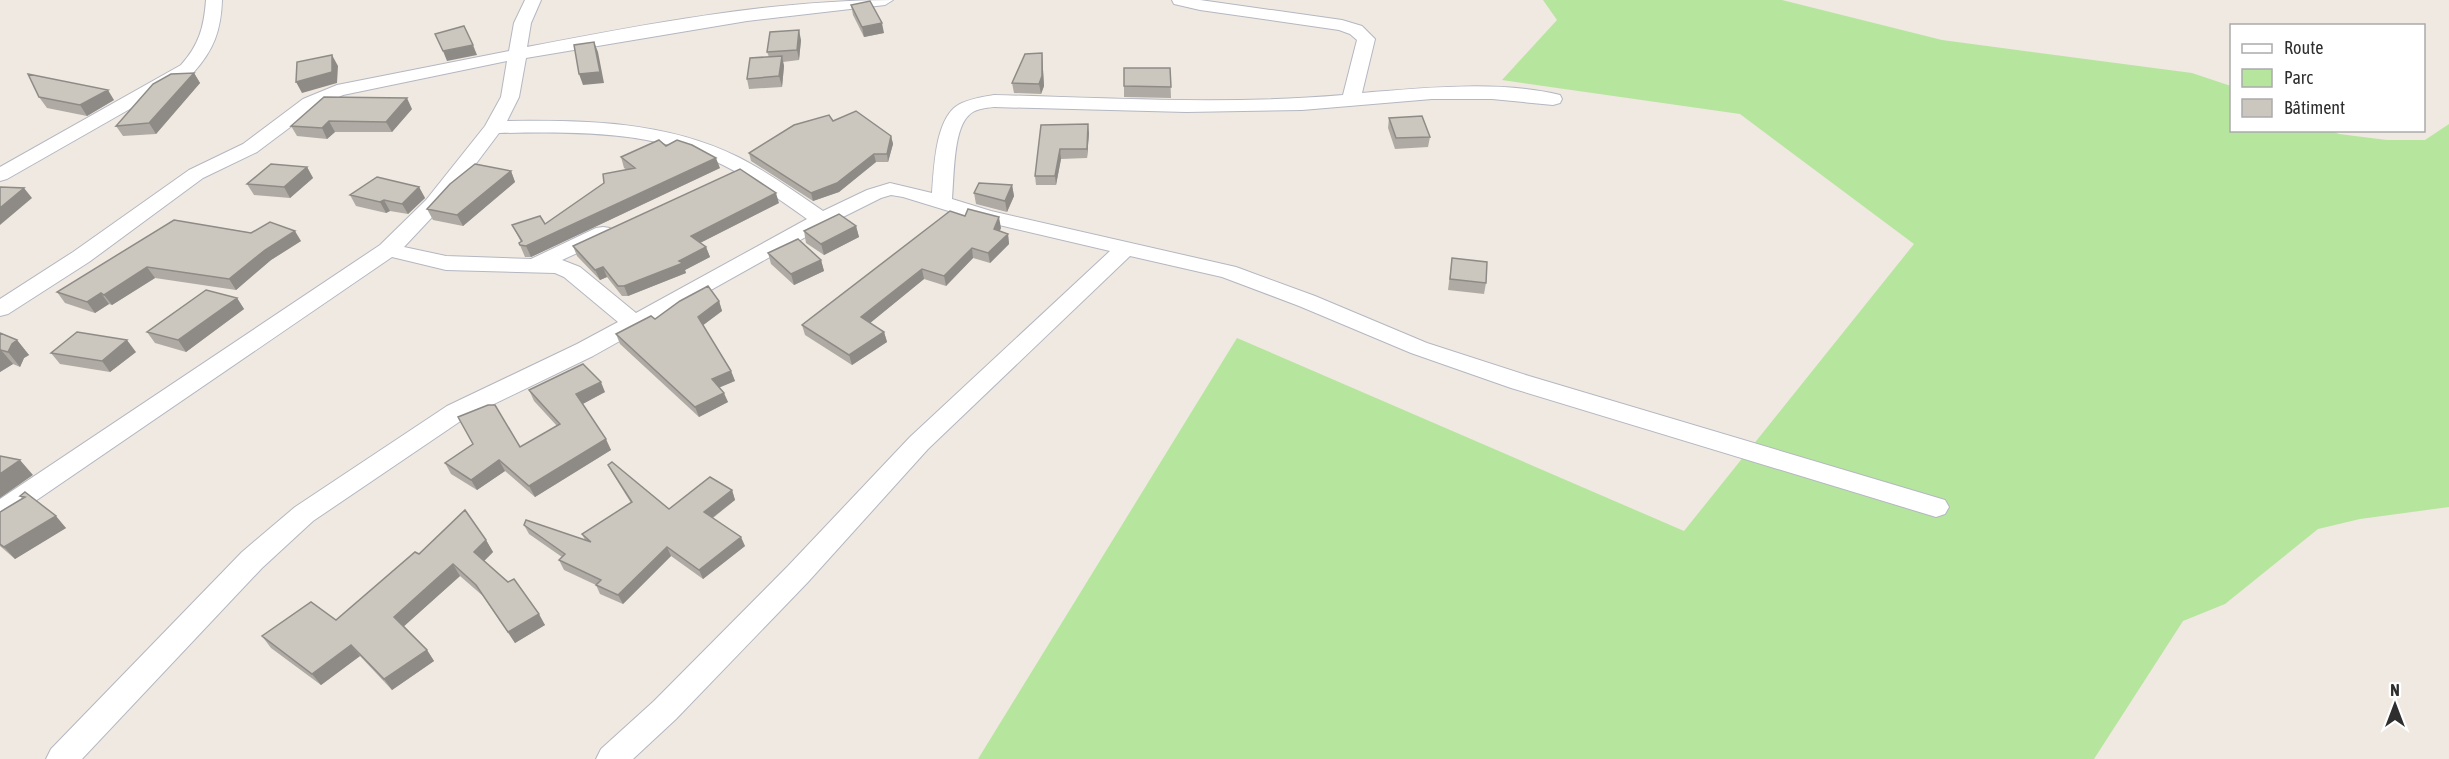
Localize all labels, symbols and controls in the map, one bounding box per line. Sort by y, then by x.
legend [2230,24,2425,132]
text: Route [2284,37,2323,58]
text: Parc [2284,67,2313,88]
text: Bâtiment [2284,97,2345,118]
north arrow [2365,675,2425,735]
text: N [2390,681,2400,699]

